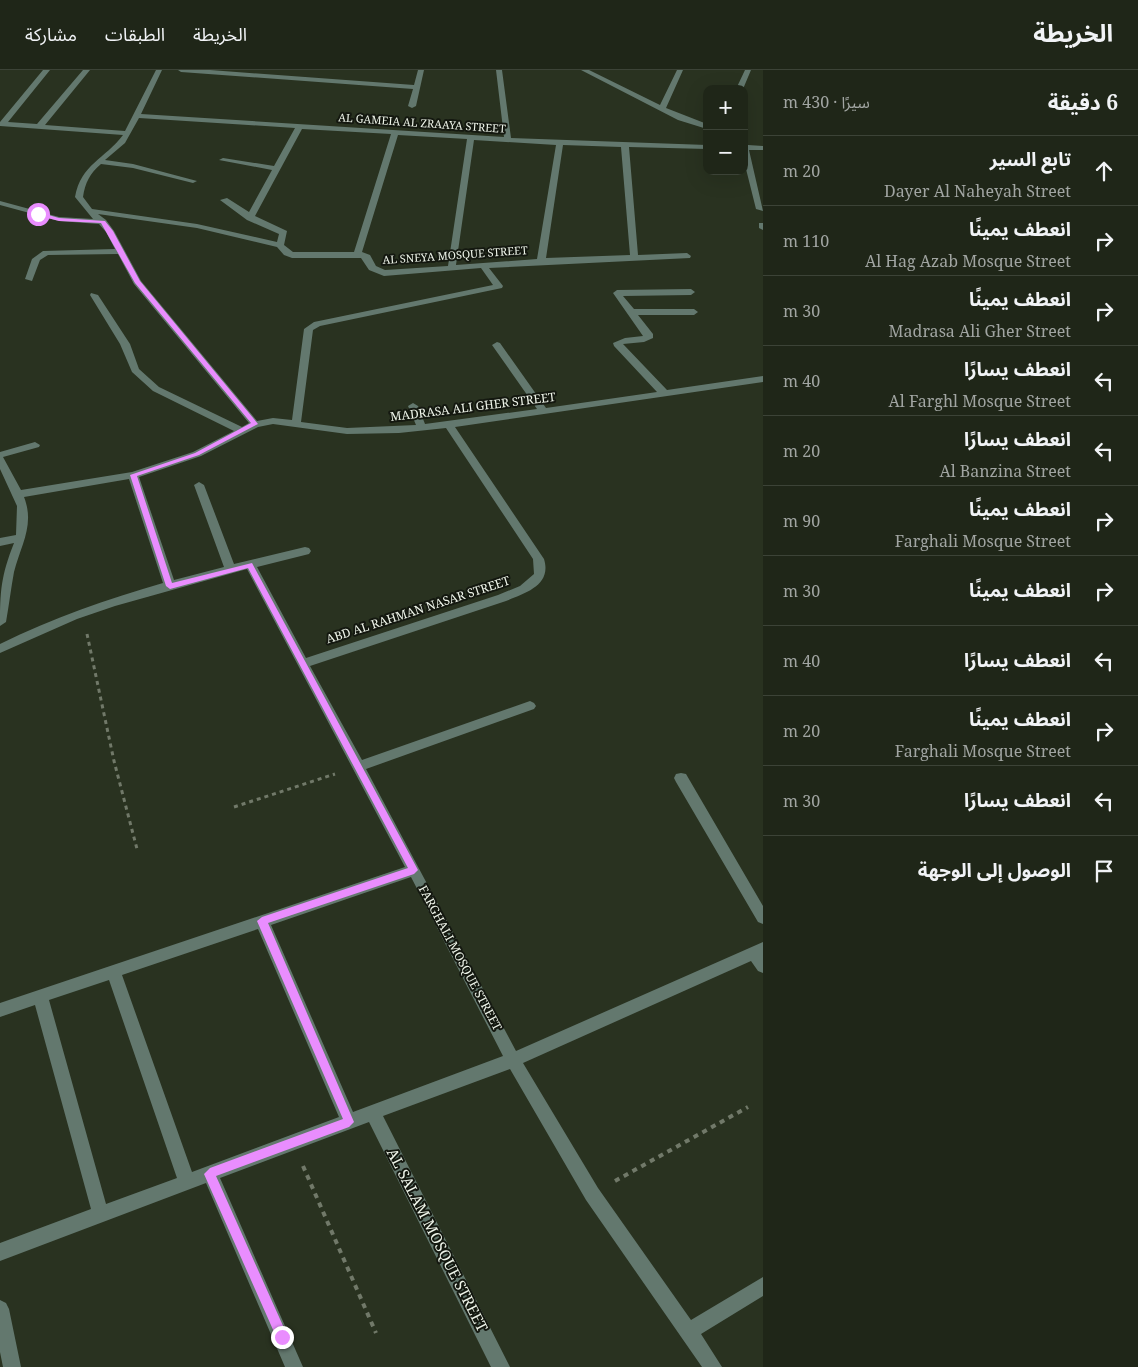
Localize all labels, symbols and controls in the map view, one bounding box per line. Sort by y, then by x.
text: الخريطة [1033,16,1113,49]
text: مشاركة [25,22,77,46]
text: الطبقات [105,22,165,46]
text: الخريطة [193,22,247,46]
map controls [703,85,748,175]
button: + [703,85,748,130]
text: 6 دقيقة [1048,88,1118,116]
text: سيرًا · 430 m [783,91,870,113]
street label: AL GAMEIA AL ZRAAYA STREET [338,109,506,136]
button: − [703,130,748,175]
text: تابع السير [990,146,1071,172]
icon: ahead [1090,157,1118,185]
text: 20 m [783,160,820,182]
text: Dayer Al Naheyah Street [884,180,1071,202]
route start [27,203,50,226]
text: انعطف يمينًا [969,216,1071,242]
icon: right [1090,227,1118,255]
text: 110 m [783,230,829,252]
street label: AL SNEYA MOSQUE STREET [382,242,528,267]
text: Al Hag Azab Mosque Street [865,250,1071,272]
text: انعطف يمينًا [969,286,1071,312]
icon: right [1090,297,1118,325]
text: 30 m [783,300,820,322]
text: Madrasa Ali Gher Street [889,320,1071,342]
text: انعطف يسارًا [964,356,1071,382]
icon: left [1090,367,1118,395]
text: 40 m [783,370,820,392]
street label: MADRASA ALI GHER STREET [389,388,557,425]
text: Al Farghl Mosque Street [889,390,1071,412]
text: انعطف يسارًا [964,426,1071,452]
icon: left [1090,437,1118,465]
text: 20 m [783,440,820,462]
text: Al Banzina Street [939,460,1071,482]
text: انعطف يمينًا [969,496,1071,522]
icon: right [1090,507,1118,535]
text: 90 m [783,510,820,532]
text: Farghali Mosque Street [895,530,1071,552]
street label: ABD AL RAHMAN NASAR STREET [324,572,512,647]
text: انعطف يمينًا [969,577,1071,603]
icon: right [1090,577,1118,605]
text: 30 m [783,580,820,602]
text: انعطف يسارًا [964,647,1071,673]
icon: left [1090,647,1118,675]
text: 40 m [783,650,820,672]
text: انعطف يمينًا [969,706,1071,732]
icon: right [1090,717,1118,745]
text: 20 m [783,720,820,742]
text: Farghali Mosque Street [895,740,1071,762]
text: انعطف يسارًا [964,787,1071,813]
icon: left [1090,787,1118,815]
text: 30 m [783,790,820,812]
text: الوصول إلى الوجهة [918,857,1071,883]
icon: arrive [1090,857,1118,885]
street label: FARGHALI MOSQUE STREET [415,882,506,1034]
street label: AL SALAM MOSQUE STREET [383,1144,493,1335]
route end [271,1326,294,1349]

